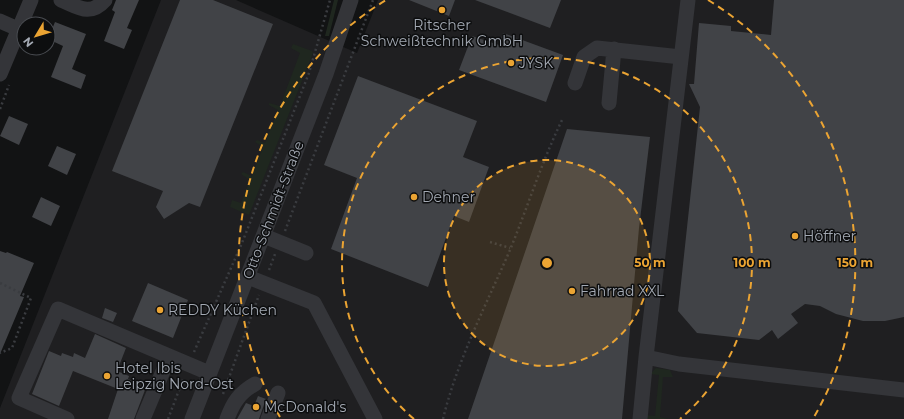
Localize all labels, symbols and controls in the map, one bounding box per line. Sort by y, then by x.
marker: Ritscher Schweißtechnik GmbH [437,5,447,15]
north arrow [16,16,56,56]
place label: Ritscher Schweißtechnik GmbH [361,16,523,50]
text: N [20,34,36,50]
place label: JYSK [518,54,553,72]
marker: JYSK [506,58,516,68]
street label: Otto-Schmidt-Straße [238,138,308,282]
place label: Dehner [422,188,475,206]
marker: Dehner [409,192,419,202]
place label: Höffner [803,227,857,245]
marker: Höffner [790,231,800,241]
text: 50 m [634,255,666,270]
text: 100 m [734,255,770,270]
text: 150 m [837,255,873,270]
centre of rings [540,256,554,270]
place label: Fahrrad XXL [580,282,665,300]
marker: Fahrrad XXL [567,286,577,296]
place label: REDDY Küchen [168,301,277,319]
marker: REDDY Küchen [155,305,165,315]
place label: Hotel Ibis Leipzig Nord-Ost [115,359,234,393]
marker: Hotel Ibis Leipzig Nord-Ost [102,371,112,381]
place label: McDonald's [264,398,346,416]
marker: McDonald's [251,402,261,412]

